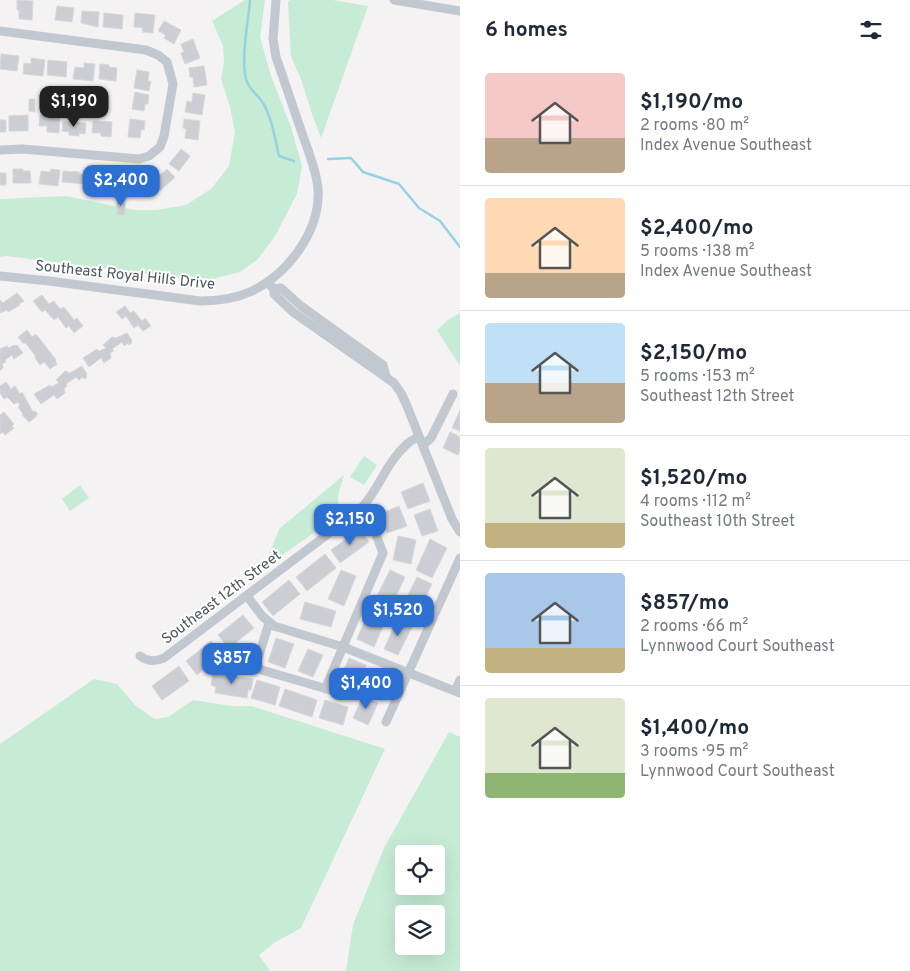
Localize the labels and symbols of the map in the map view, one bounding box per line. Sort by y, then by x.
pin: $1,190 [33,86,115,128]
pin: $2,400 [80,164,162,207]
street label: Southeast Royal Hills Drive [34,257,216,295]
pin: $2,150 [309,504,391,546]
street label: Southeast 12th Street [158,547,286,649]
pin: $1,520 [357,594,439,637]
pin: $857 [202,642,262,685]
pin: $1,400 [325,668,407,710]

